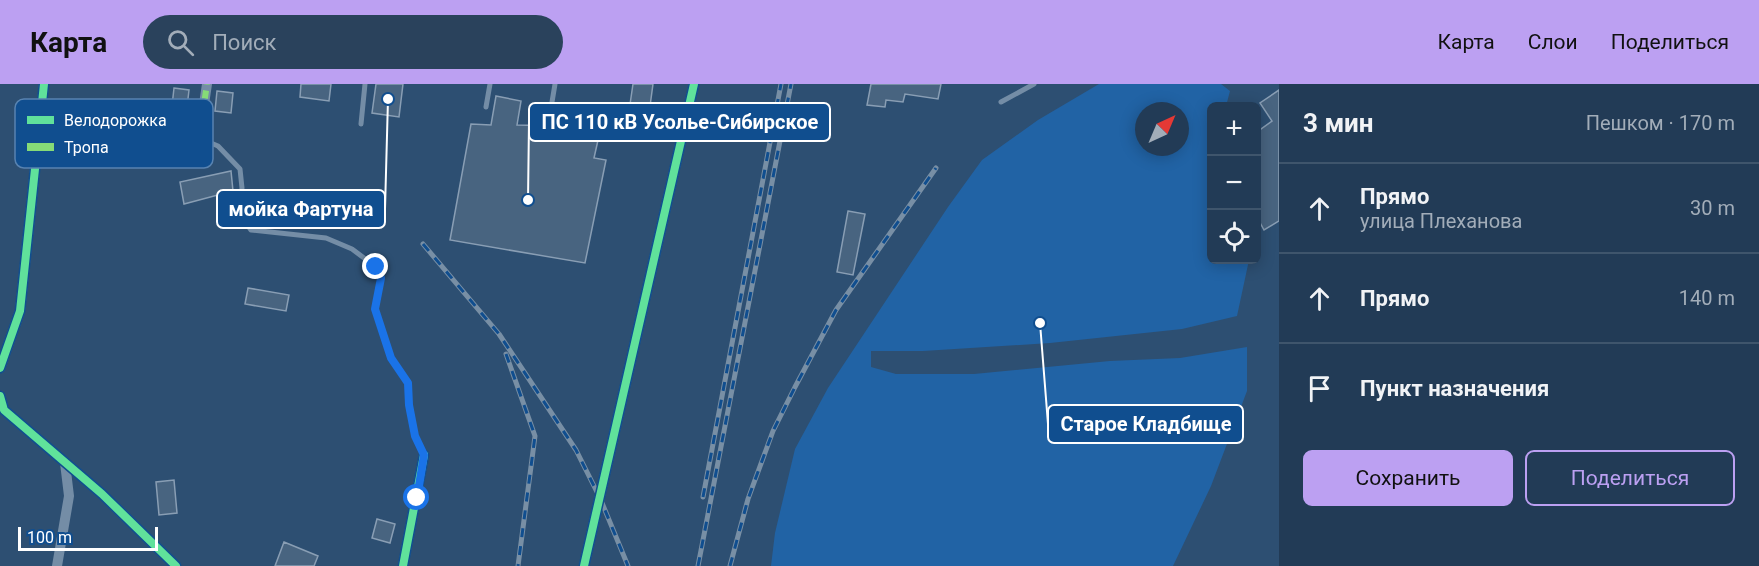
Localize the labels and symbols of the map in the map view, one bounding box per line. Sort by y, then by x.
legend [15,99,213,168]
north arrow [1135,102,1189,156]
callout: ПС 110 кВ Усолье-Сибирское [529,103,830,141]
text: ПС 110 кВ Усолье-Сибирское [542,110,819,134]
text: Велодорожка [64,111,167,130]
text: Тропа [64,138,109,157]
callout: мойка Фартуна [217,190,385,228]
text: мойка Фартуна [229,197,374,221]
route end [362,253,388,279]
callout: Старое Кладбище [1048,405,1243,443]
text: Старое Кладбище [1060,412,1232,436]
route start [403,484,429,510]
scale bar [18,524,158,552]

